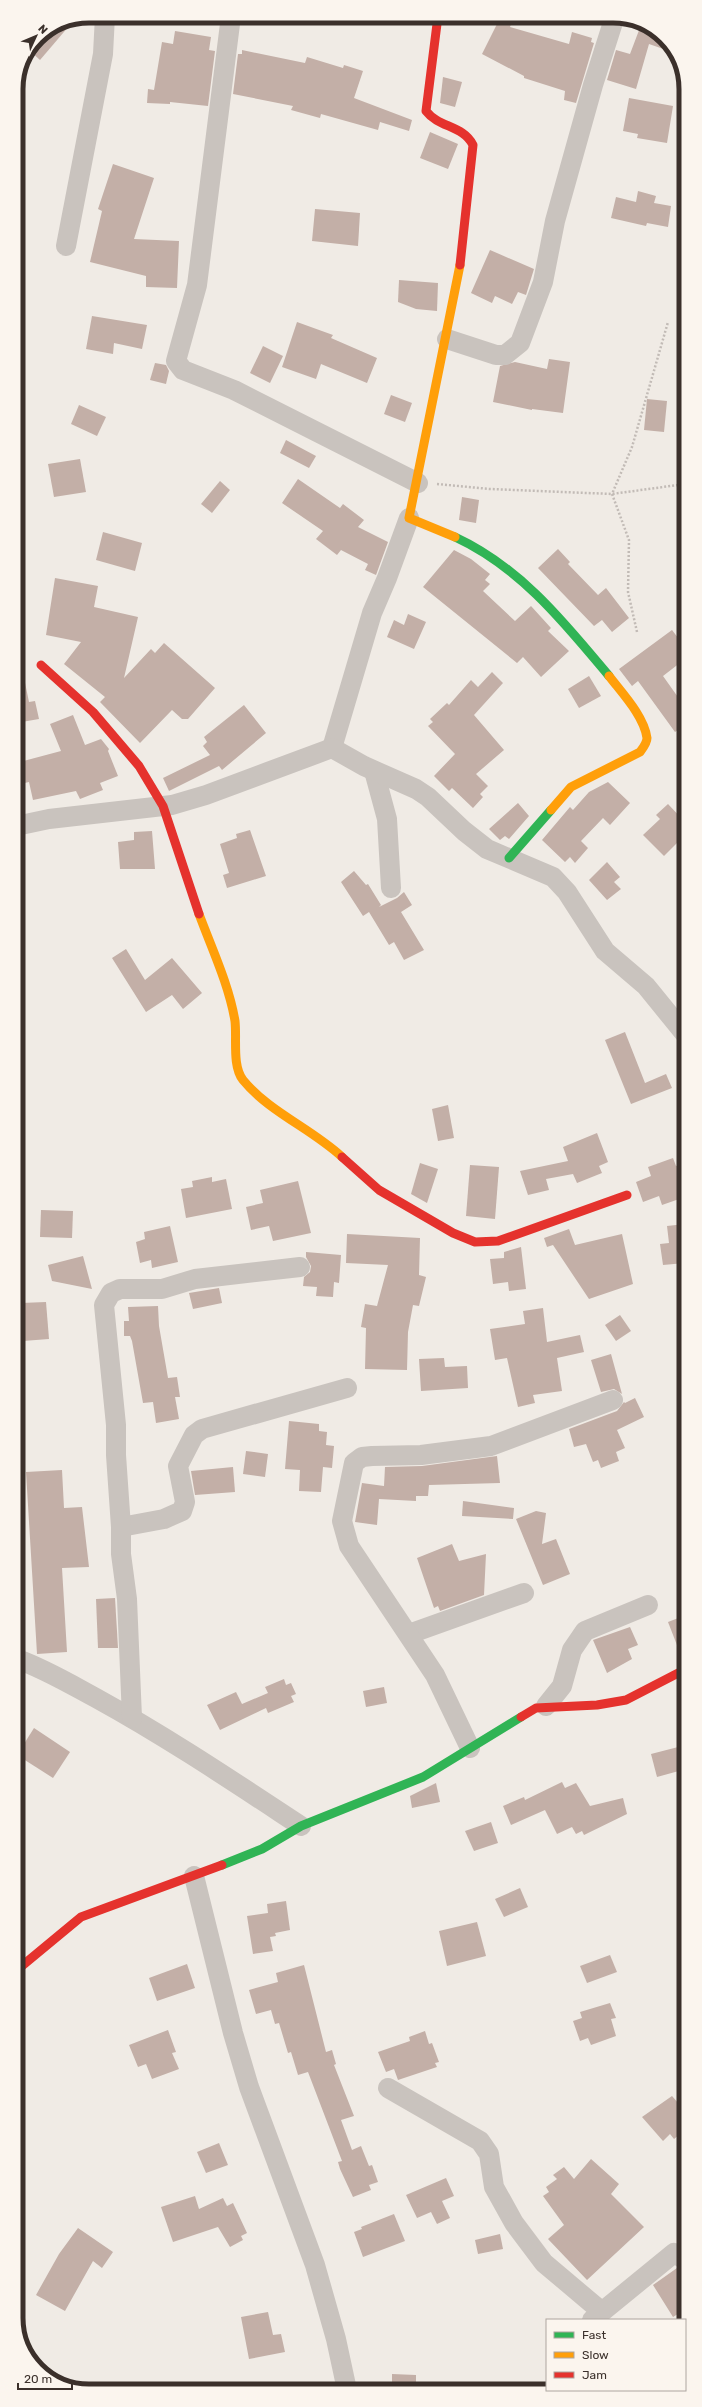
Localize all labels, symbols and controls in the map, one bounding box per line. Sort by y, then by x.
north arrow [16,16,56,56]
text: N [35,22,50,37]
legend [546,2319,686,2391]
text: Fast [582,2328,606,2342]
text: Slow [582,2348,609,2362]
scale bar [18,2365,72,2391]
text: Jam [582,2368,607,2382]
text: 20 m [24,2372,52,2386]

